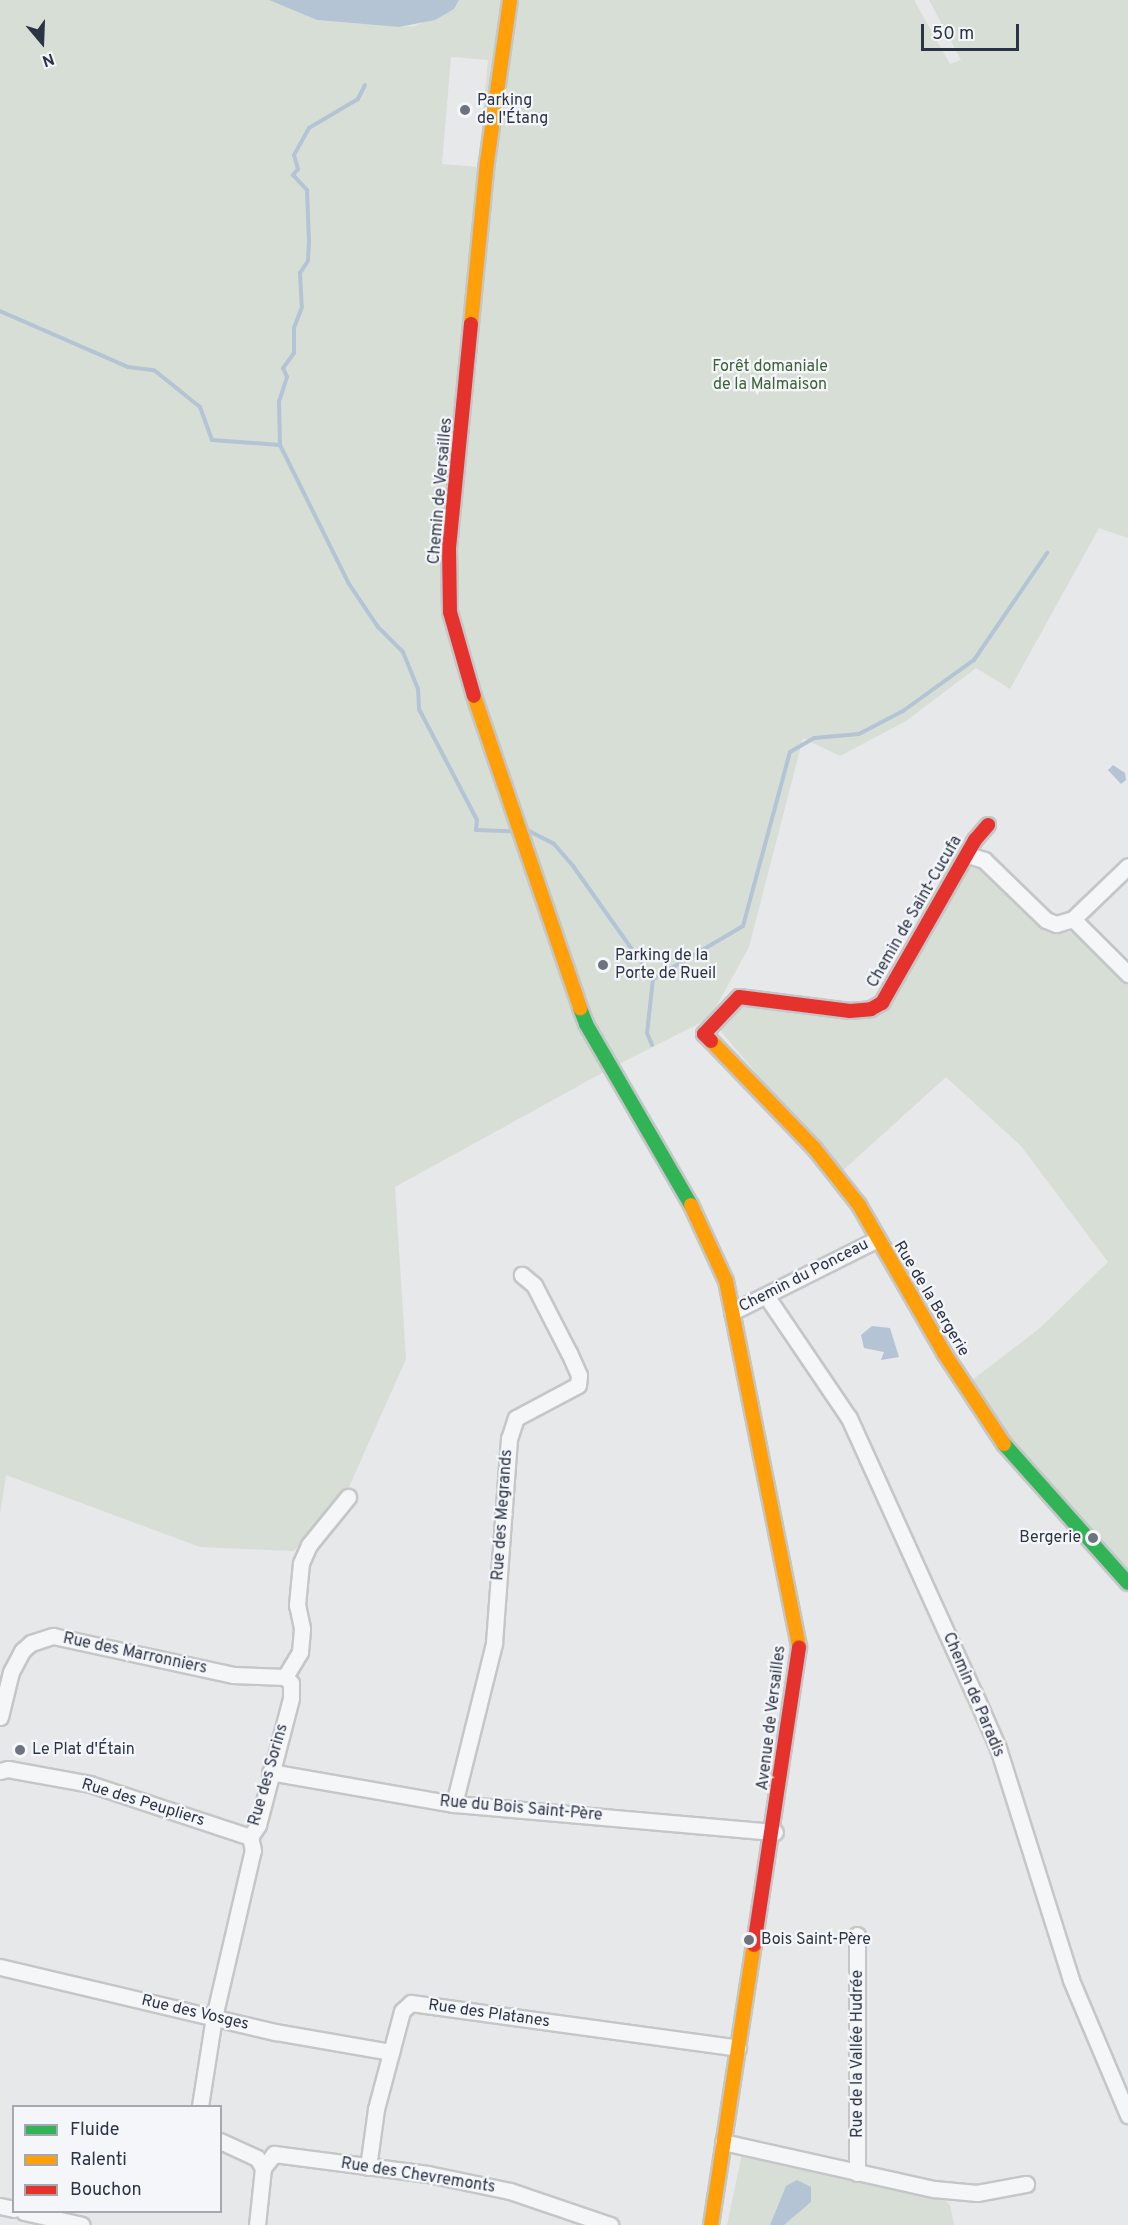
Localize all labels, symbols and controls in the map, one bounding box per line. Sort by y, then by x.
north arrow [12,12,72,72]
scale bar [924,12,1022,50]
text: 50 m [932,23,974,46]
text: N [39,48,57,70]
place label: Parking de l'Étang [477,91,548,129]
marker: Parking de l'Étang [458,103,472,117]
park label: Forêt domaniale de la Malmaison [712,357,828,395]
street label: Chemin de Versailles [425,416,457,566]
street label: Chemin de Saint-Cucufa [864,833,966,991]
place label: Parking de la Porte de Rueil [615,946,716,984]
marker: Parking de la Porte de Rueil [596,958,610,972]
street label: Chemin du Ponceau [736,1235,872,1317]
street label: Rue de la Bergerie [889,1238,973,1360]
street label: Rue des Megrands [489,1449,517,1581]
place label: Bergerie [1019,1528,1081,1548]
marker: Bergerie [1086,1531,1100,1545]
street label: Rue des Marronniers [61,1629,209,1679]
street label: Chemin de Paradis [938,1630,1008,1760]
street label: Avenue de Versailles [754,1644,790,1792]
street label: Rue des Sorins [245,1722,293,1828]
place label: Le Plat d'Étain [32,1740,135,1760]
marker: Le Plat d'Étain [13,1743,27,1757]
street label: Rue des Peupliers [79,1775,207,1831]
street label: Rue du Bois Saint-Père [439,1792,603,1826]
place label: Bois Saint-Père [761,1930,871,1950]
marker: Bois Saint-Père [742,1933,756,1947]
street label: Rue de la Vallée Hudrée [848,1970,868,2138]
street label: Rue des Vosges [139,1991,251,2035]
street label: Rue des Platanes [427,1996,551,2032]
legend [12,2105,222,2213]
text: Fluide [70,2119,119,2142]
text: Ralenti [70,2149,127,2172]
street label: Rue des Chevremonts [339,2154,497,2198]
text: Bouchon [70,2179,142,2202]

